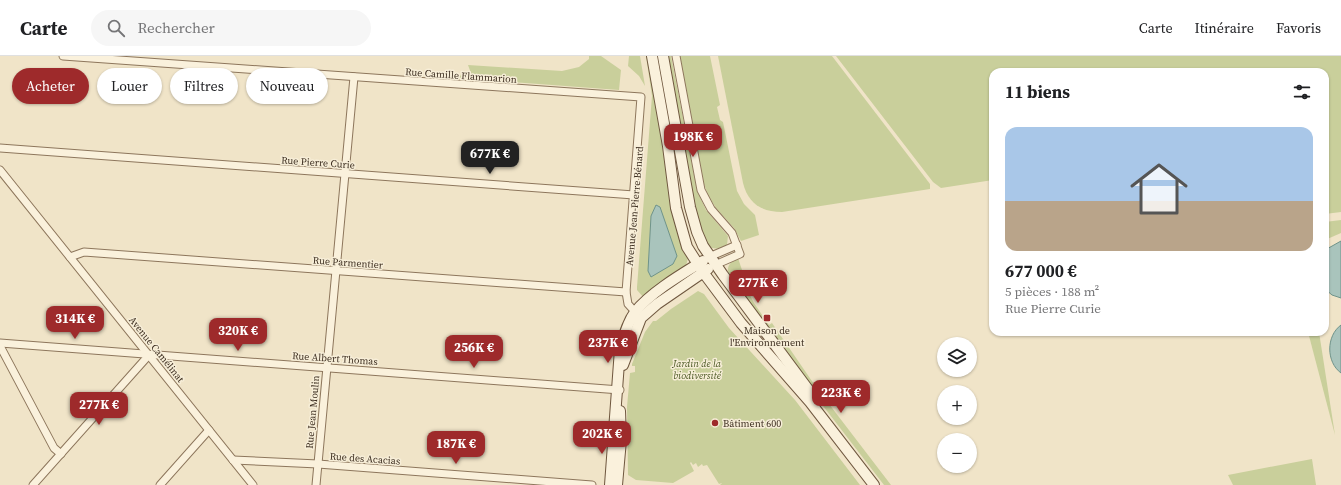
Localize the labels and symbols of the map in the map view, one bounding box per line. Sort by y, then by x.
street label: Rue Camille Flammarion [405,65,517,86]
pin: 198K € [660,124,726,158]
pin: 677K € [457,141,523,175]
street label: Avenue Jean-Pierre Bénard [623,145,646,266]
street label: Rue Pierre Curie [281,153,355,172]
street label: Rue Parmentier [312,254,384,271]
pin: 277K € [725,270,791,304]
pin: 314K € [42,306,108,340]
marker: Maison de l'Environnement [762,313,772,323]
street label: Avenue Camélinat [126,314,188,385]
pin: 320K € [205,318,271,352]
place label: Maison de l'Environnement [730,324,805,349]
pin: 237K € [575,330,641,364]
pin: 256K € [441,335,507,369]
street label: Rue Albert Thomas [292,349,378,368]
park label: Jardin de la biodiversité [671,357,722,382]
street label: Rue Jean Moulin [303,375,322,449]
pin: 223K € [808,380,874,414]
pin: 277K € [66,392,132,426]
place label: Bâtiment 600 [723,417,781,430]
marker: Bâtiment 600 [710,418,720,428]
pin: 202K € [569,421,635,455]
pin: 187K € [423,431,489,465]
street label: Rue des Acacias [329,450,401,467]

